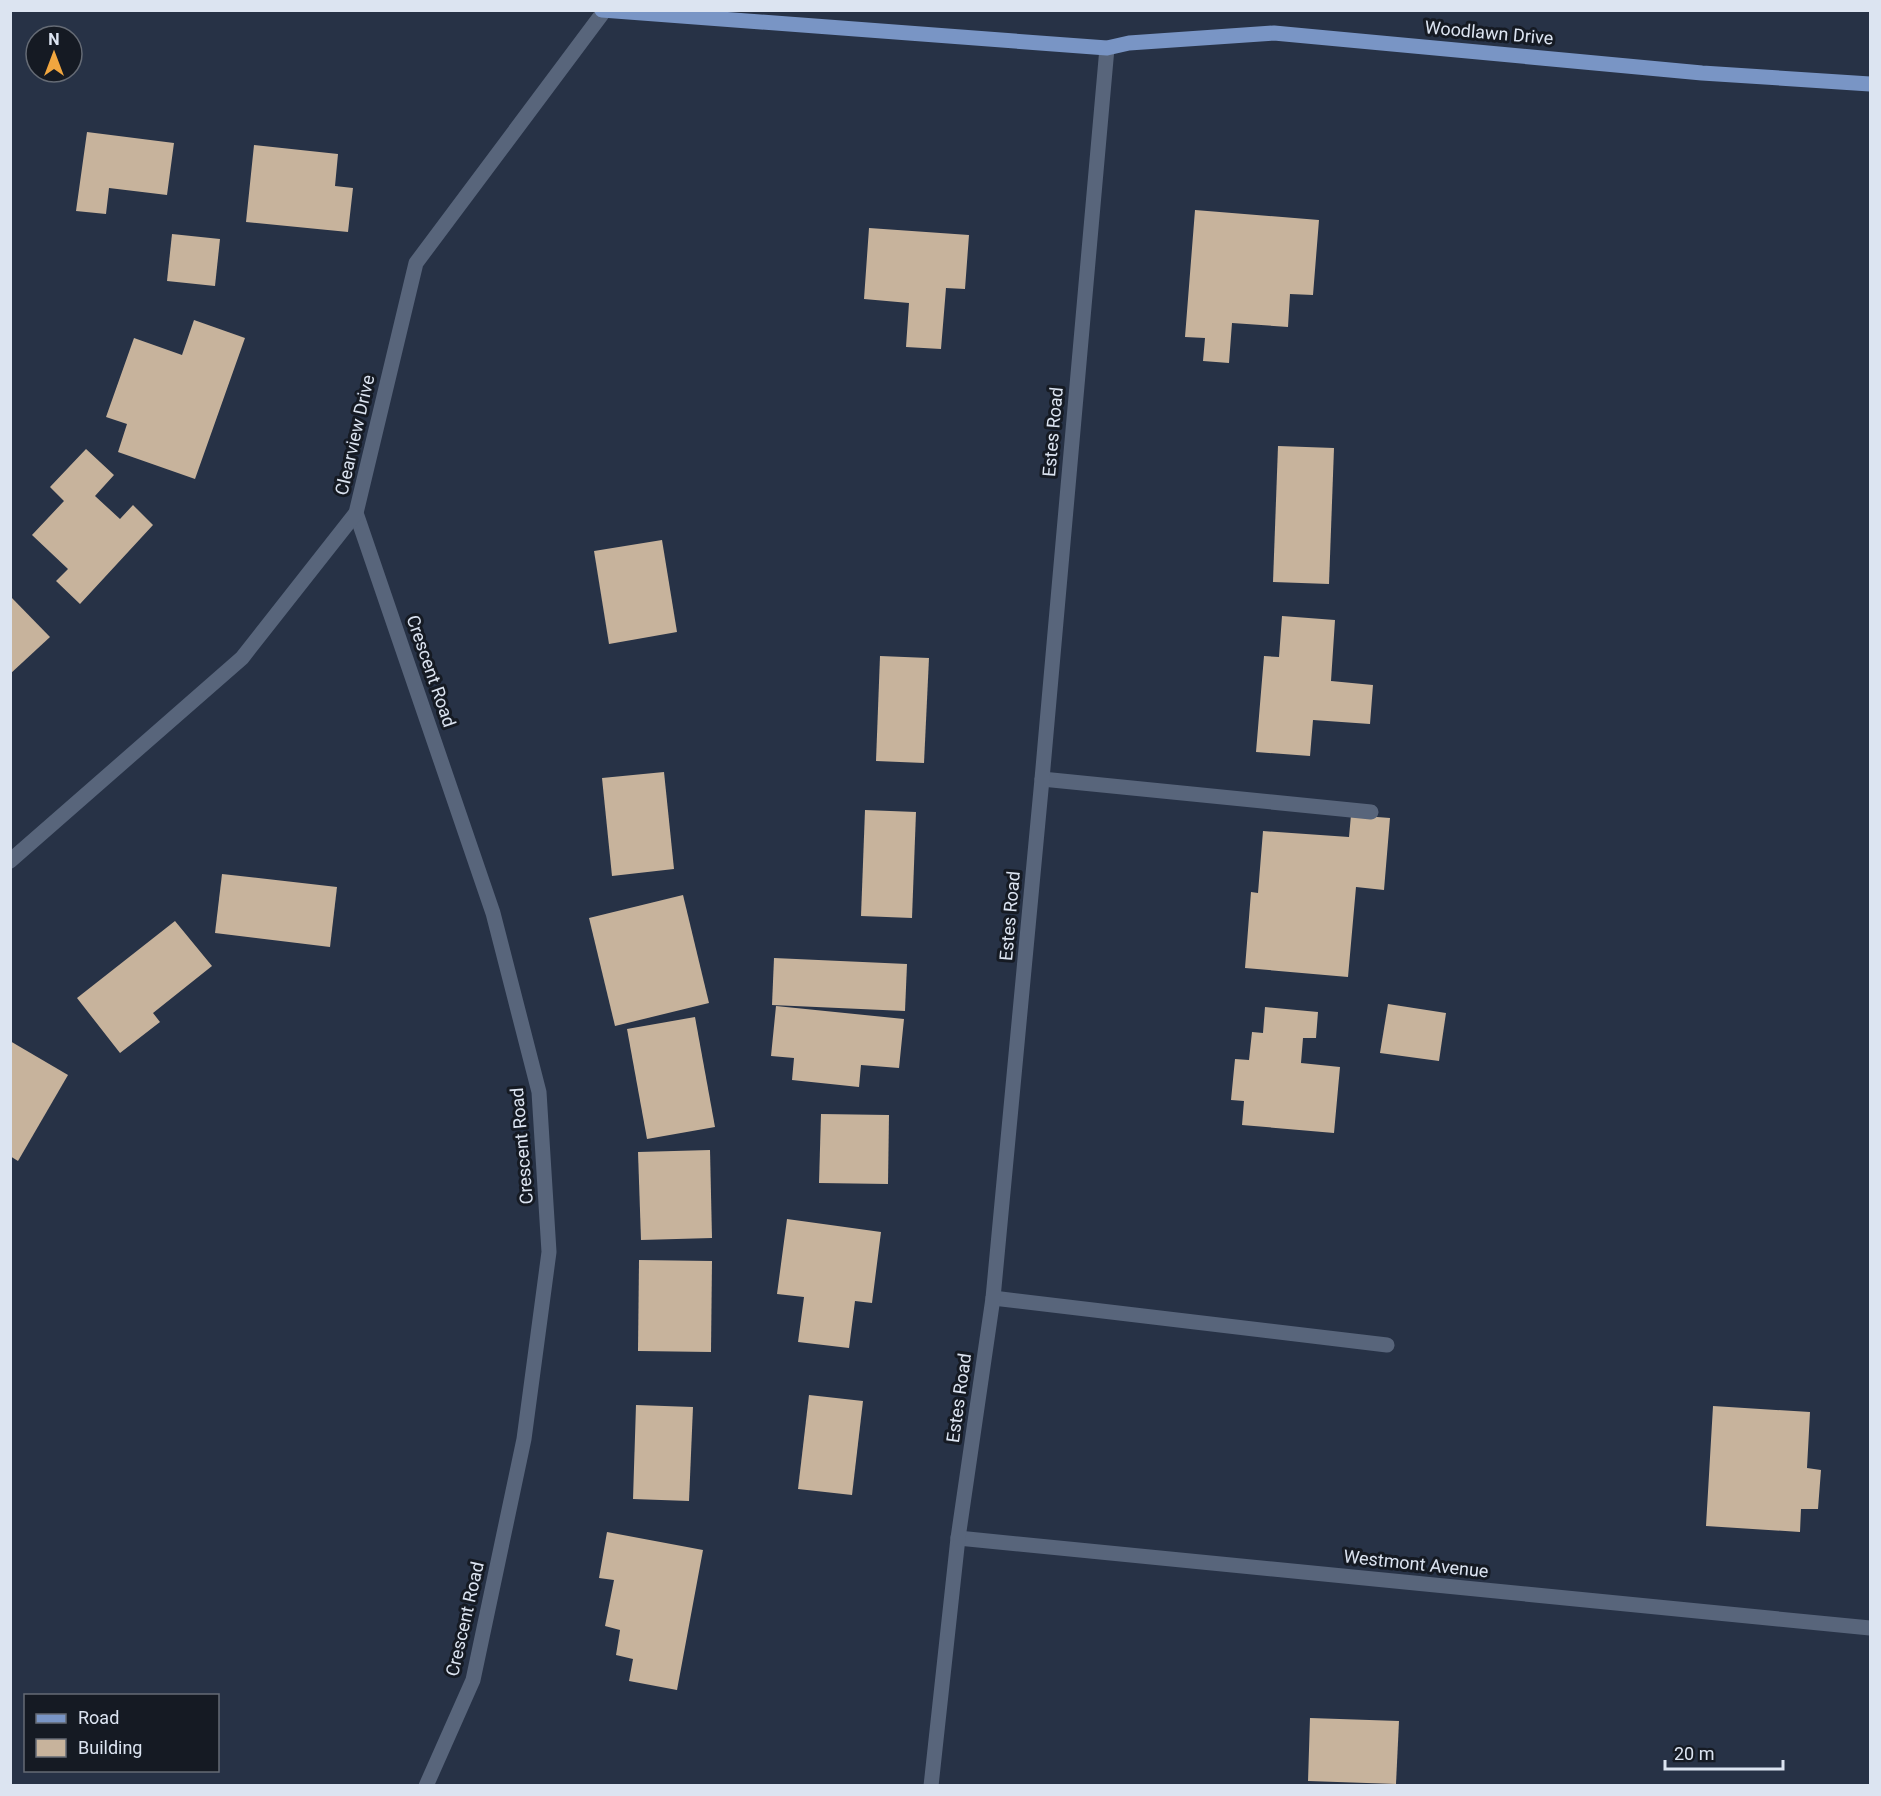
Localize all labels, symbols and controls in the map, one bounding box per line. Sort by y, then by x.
street label: Woodlawn Drive [1424,16,1554,49]
north arrow [24,24,84,84]
text: N [48,30,60,49]
street label: Clearview Drive [330,373,379,497]
street label: Estes Road [1038,386,1067,478]
street label: Crescent Road [402,612,460,730]
street label: Estes Road [995,870,1024,962]
street label: Crescent Road [506,1087,537,1205]
street label: Estes Road [942,1352,975,1444]
street label: Westmont Avenue [1343,1545,1490,1582]
street label: Crescent Road [441,1560,488,1678]
legend [24,1694,219,1772]
text: Road [78,1707,119,1728]
scale bar [1665,1733,1784,1771]
text: Building [78,1737,142,1758]
text: 20 m [1674,1743,1714,1764]

